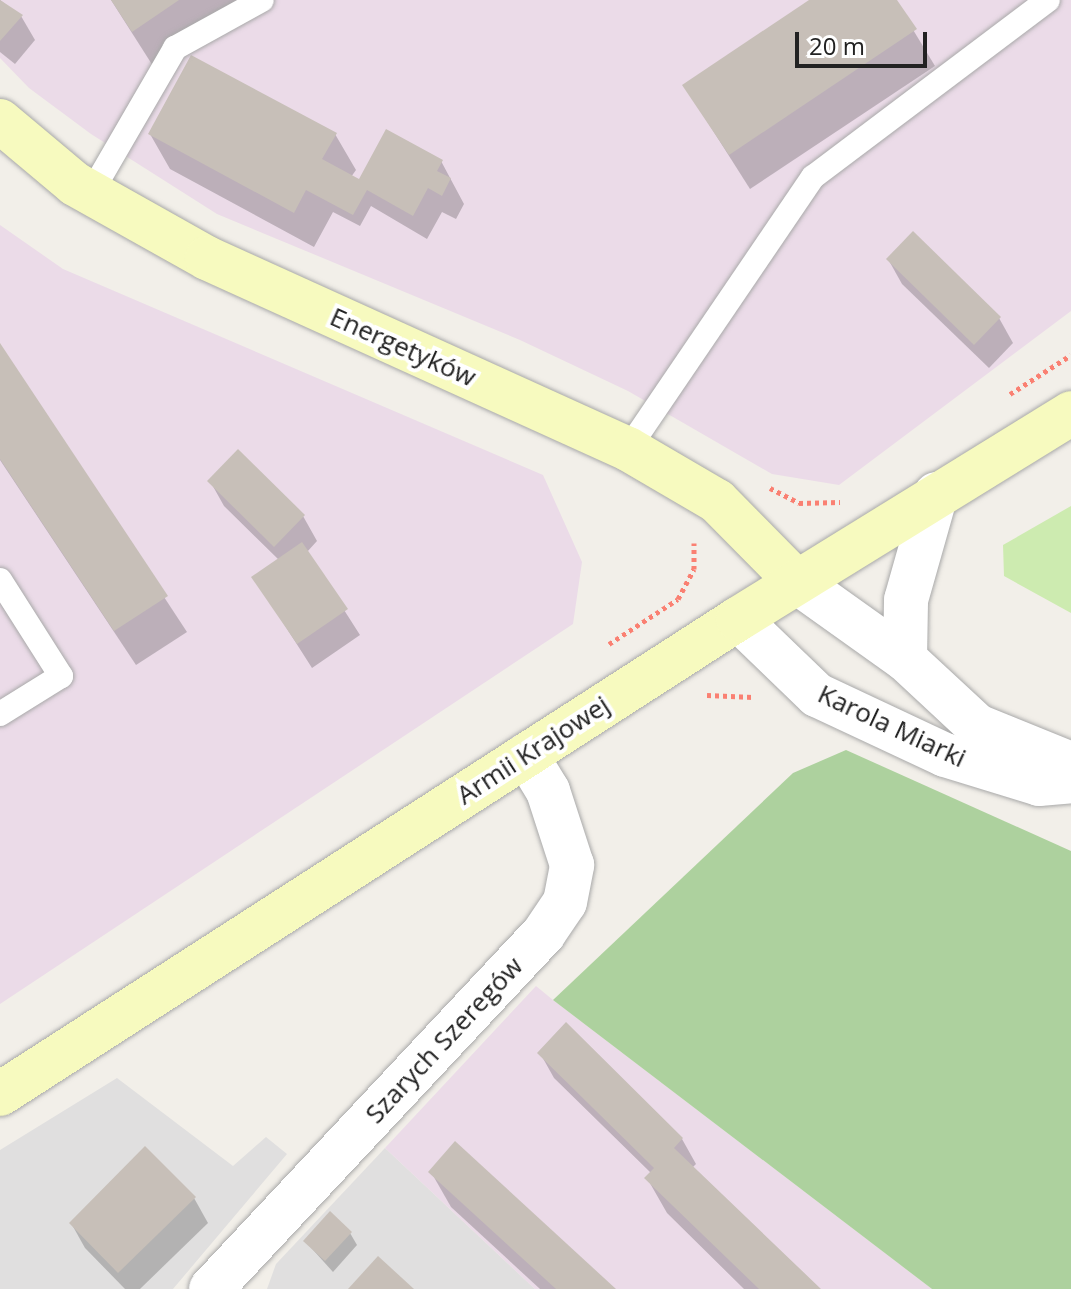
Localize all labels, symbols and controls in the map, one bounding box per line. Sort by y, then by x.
scale bar [799,16,931,66]
text: 20 m [809,29,865,62]
street label: Energetyków [325,301,481,393]
street label: Karola Miarki [813,678,971,774]
street label: Armii Krajowej [451,689,615,811]
street label: Szarych Szeregów [359,950,529,1130]

